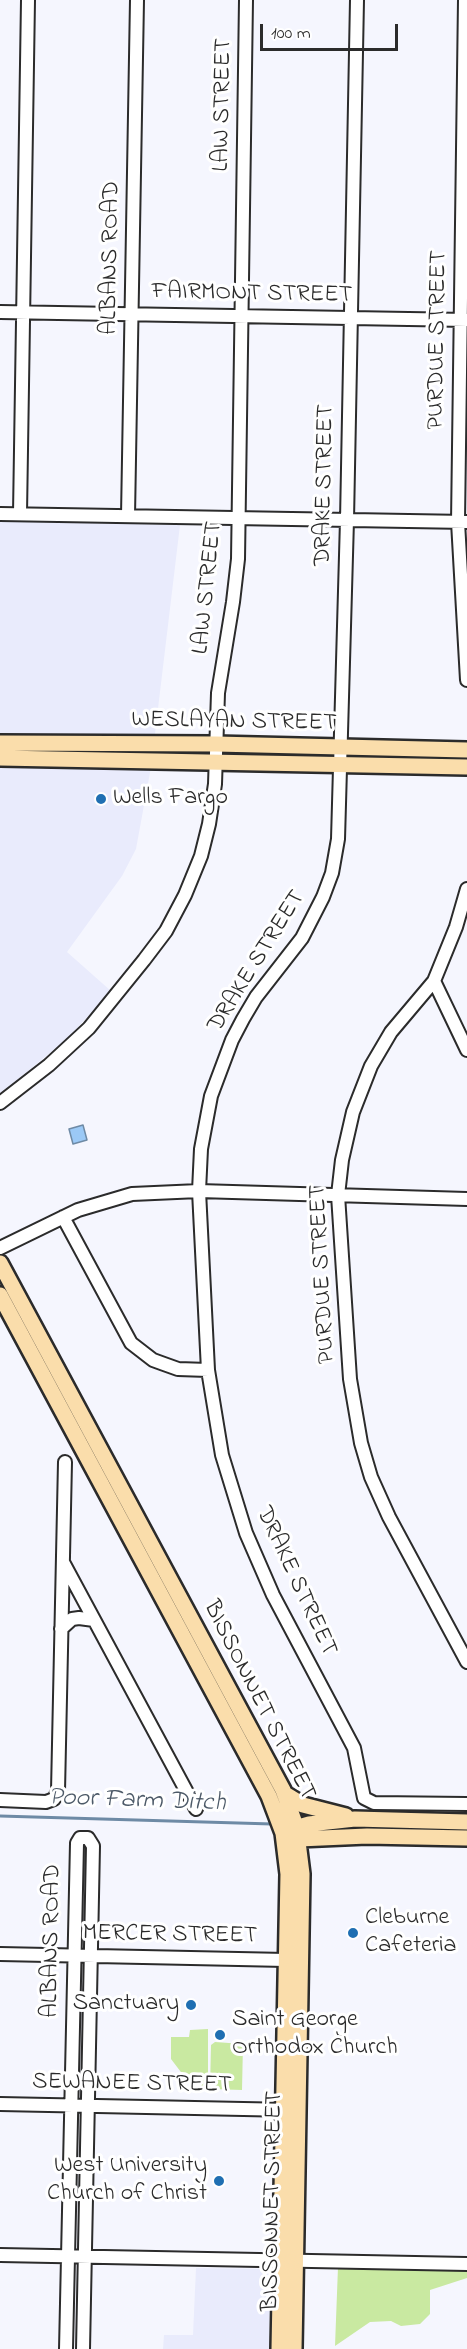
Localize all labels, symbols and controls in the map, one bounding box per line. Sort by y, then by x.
scale bar [263,12,401,50]
text: 100 m [271,21,311,47]
street label: LAW STREET [208,38,240,172]
street label: ALBANS ROAD [96,181,128,335]
street label: PURDUE STREET [423,250,455,430]
street label: FAIRMONT STREET [151,279,353,311]
street label: DRAKE STREET [310,404,342,566]
street label: LAW STREET [188,520,230,656]
street label: WESLAYAN STREET [131,707,337,739]
place label: Wells Fargo [113,785,228,813]
marker: Wells Fargo [94,792,108,806]
street label: DRAKE STREET [203,886,313,1038]
street label: PURDUE STREET [305,1184,343,1364]
street label: DRAKE STREET [248,1503,342,1661]
street label: BISSONNET STREET [195,1596,321,1806]
water label: Poor Farm Ditch [48,1783,226,1821]
street label: ALBANS ROAD [37,1864,69,2018]
place label: Cleburne Cafeteria [365,1905,457,1961]
street label: MERCER STREET [82,1920,258,1952]
marker: Cleburne Cafeteria [346,1926,360,1940]
place label: Sanctuary [73,1991,179,2019]
marker: Sanctuary [184,1998,198,2012]
place label: Saint George Orthodox Church [232,2007,398,2063]
marker: Saint George Orthodox Church [213,2028,227,2042]
street label: SEWANEE STREET [32,2069,232,2101]
street label: BISSONNET STREET [258,2091,290,2311]
place label: West University Church of Christ [47,2153,207,2209]
marker: West University Church of Christ [212,2174,226,2188]

